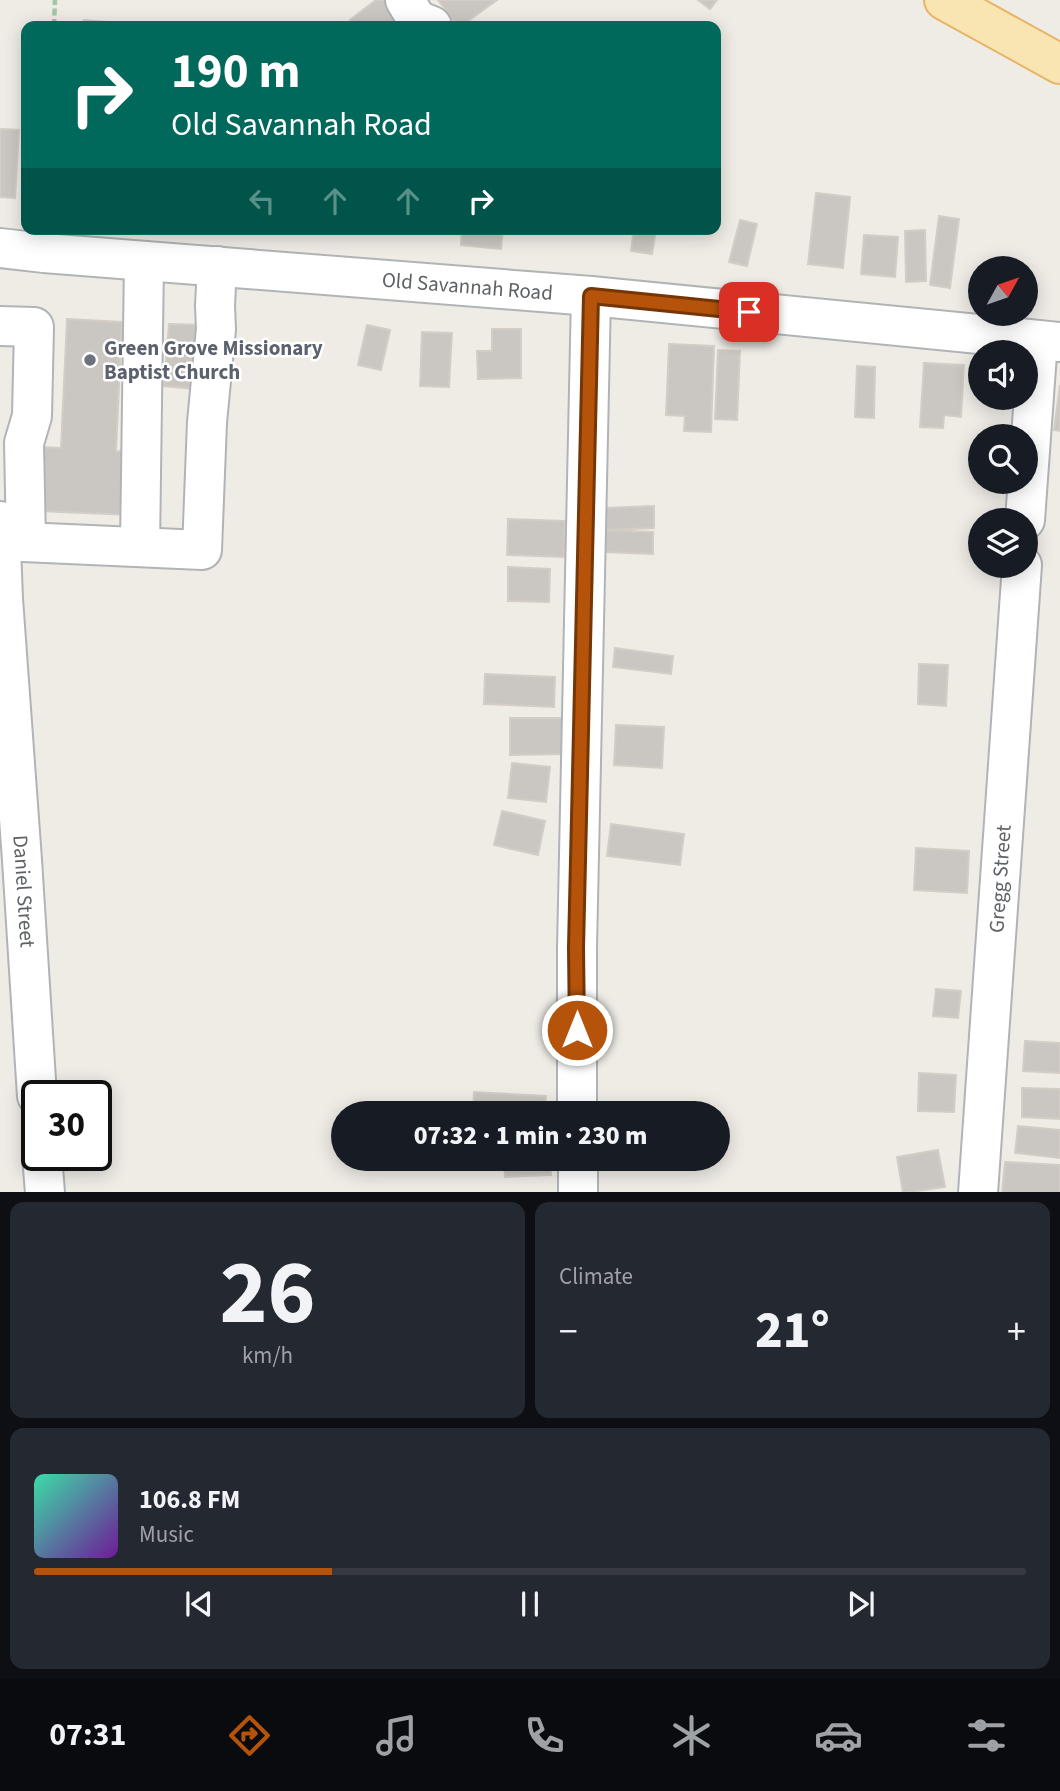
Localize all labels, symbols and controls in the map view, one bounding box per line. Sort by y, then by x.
text: 190 m [171,37,300,107]
icon: right [56,49,147,140]
text: Old Savannah Road [171,102,432,148]
icon: left [243,182,281,220]
icon: ahead [316,182,354,220]
icon: ahead [389,182,427,220]
icon: right [462,182,500,220]
north arrow [968,256,1038,326]
map controls [968,256,1038,578]
street label: Old Savannah Road [381,265,554,308]
pin [719,282,779,342]
icon: arrive [730,293,768,331]
place label: Green Grove Missionary Baptist Church [104,333,323,387]
button: sound [968,340,1038,410]
marker: Green Grove Missionary Baptist Church [82,352,98,368]
button: search [968,424,1038,494]
button: layers [968,508,1038,578]
street label: Gregg Street [981,824,1019,934]
street label: Daniel Street [5,834,43,948]
position arrow [540,993,614,1067]
speed limit sign: 30 [21,1080,112,1171]
text: 07:32 · 1 min · 230 m [414,1117,647,1154]
text: 26 [219,1229,316,1358]
text: Climate [559,1260,633,1293]
text: 21° [755,1294,830,1368]
text: − [559,1305,578,1359]
text: + [1007,1305,1026,1359]
text: km/h [242,1339,293,1372]
text: 106.8 FM [139,1481,240,1518]
text: Music [139,1518,194,1551]
icon: previous [180,1585,218,1623]
icon: pause [511,1585,549,1623]
icon: next [842,1585,880,1623]
icon: directions [225,1711,274,1760]
icon: music [372,1711,421,1760]
icon: phone [520,1711,569,1760]
icon: climate [667,1711,716,1760]
icon: car [814,1711,863,1760]
icon: filters [962,1711,1011,1760]
text: 07:31 [49,1712,126,1758]

